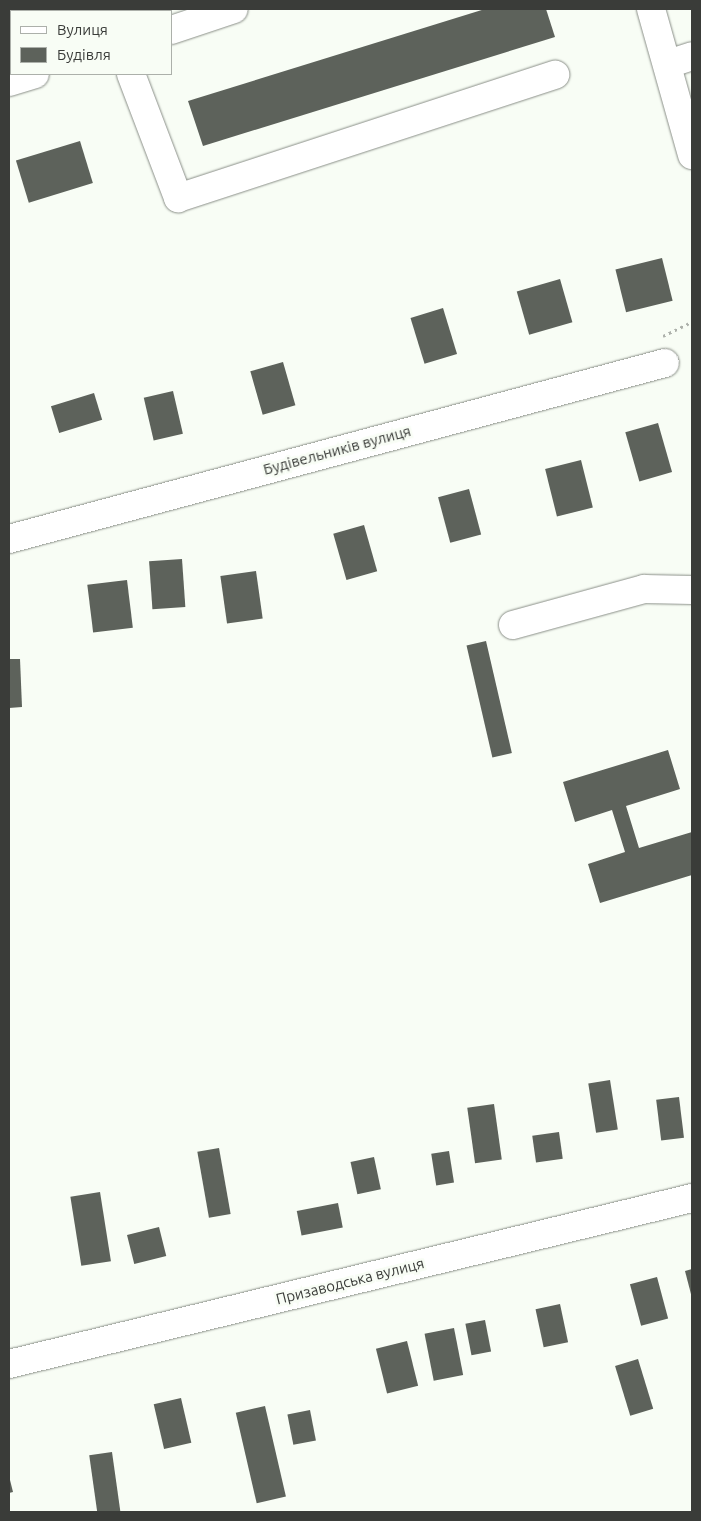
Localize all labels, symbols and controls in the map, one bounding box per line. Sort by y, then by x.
legend [10,10,172,75]
text: Вулиця [57,21,108,38]
text: Будівля [57,46,111,63]
street label: Будівельників вулиця [261,422,413,478]
street label: Призаводська вулиця [274,1254,426,1308]

